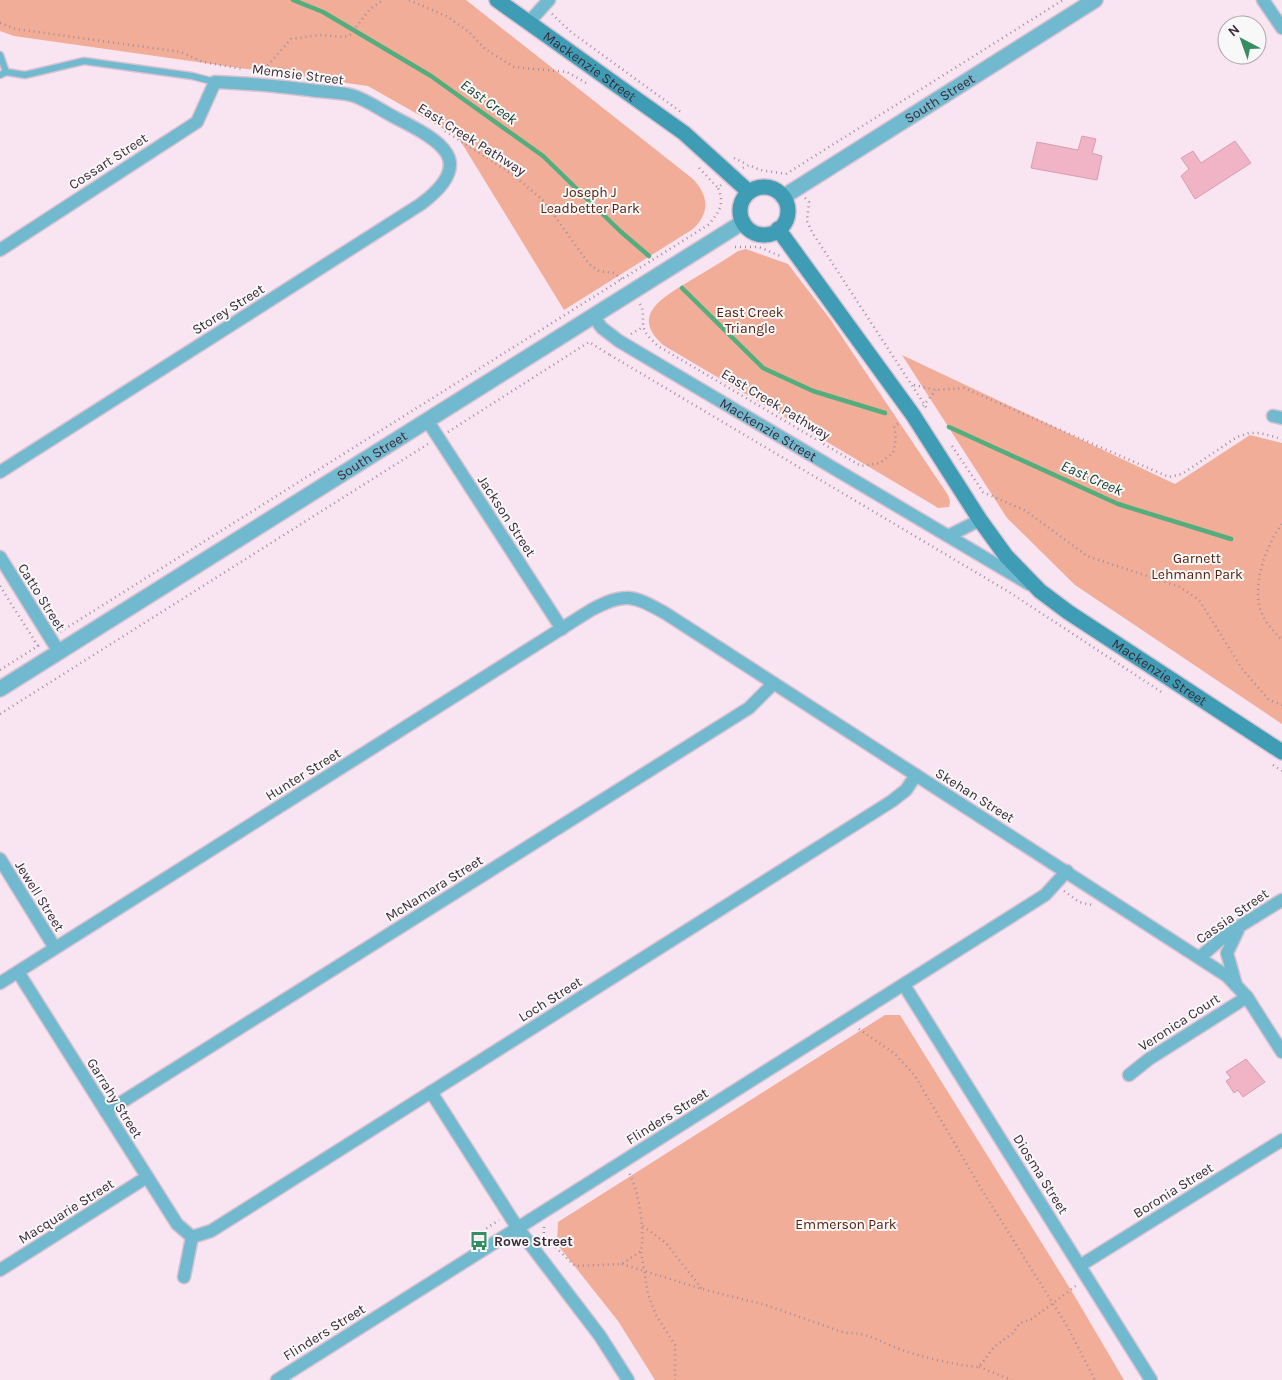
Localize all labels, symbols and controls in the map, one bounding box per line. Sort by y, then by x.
north arrow [1217,15,1267,65]
text: N [1224,21,1243,40]
street label: Mackenzie Street [540,28,639,105]
street label: Memsie Street [251,60,345,89]
street label: South Street [901,70,978,127]
water label: East Creek [457,75,521,129]
street label: East Creek Pathway [415,99,529,180]
street label: Cossart Street [66,130,151,193]
park label: Joseph J Leadbetter Park [540,184,640,217]
street label: Storey Street [189,281,267,338]
park label: East Creek Triangle [716,304,784,337]
street label: East Creek Pathway [718,365,834,444]
street label: Mackenzie Street [716,395,820,465]
street label: South Street [334,427,410,484]
water label: East Creek [1058,456,1126,500]
street label: Jackson Street [474,472,539,560]
park label: Garnett Lehmann Park [1151,550,1243,583]
street label: Catto Street [14,560,69,634]
street label: Mackenzie Street [1109,635,1210,710]
street label: Hunter Street [262,745,344,804]
street label: Skehan Street [932,764,1017,826]
street label: McNamara Street [382,852,486,925]
street label: Jewell Street [11,858,68,935]
street label: Cassia Street [1193,885,1272,948]
street label: Loch Street [515,973,585,1026]
street label: Veronica Court [1136,990,1223,1055]
street label: Garrahy Street [83,1055,146,1141]
street label: Flinders Street [623,1084,711,1148]
street label: Diosma Street [1009,1131,1072,1217]
street label: Boronia Street [1130,1159,1216,1222]
street label: Macquarie Street [15,1175,117,1248]
park label: Emmerson Park [795,1216,897,1233]
bus stop icon: Rowe Street [468,1230,490,1252]
place label: Rowe Street [494,1233,573,1250]
street label: Flinders Street [280,1300,368,1364]

